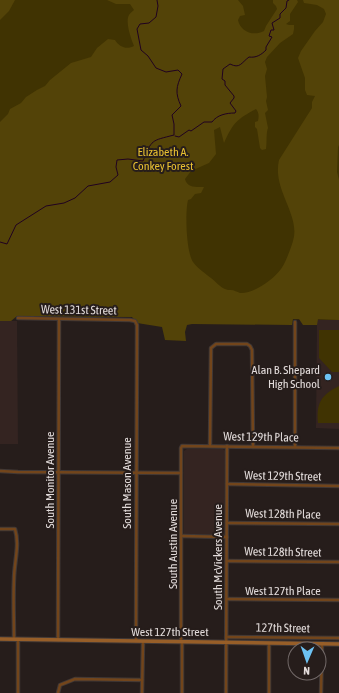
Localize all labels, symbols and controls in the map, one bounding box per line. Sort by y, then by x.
park label: Elizabeth A. Conkey Forest [133,145,194,173]
street label: West 131st Street [41,302,118,318]
place label: Alan B. Shepard High School [252,363,321,391]
marker: Alan B. Shepard High School [323,372,333,382]
street label: West 129th Place [223,429,299,445]
street label: South Monitor Avenue [43,431,57,529]
street label: South Mason Avenue [120,437,134,529]
street label: West 129th Street [244,468,322,484]
street label: South Austin Avenue [166,499,180,589]
street label: South McVickers Avenue [211,504,225,610]
street label: West 128th Place [245,506,321,522]
street label: West 128th Street [244,544,322,560]
street label: West 127th Place [245,584,321,598]
street label: 127th Street [256,621,311,635]
street label: West 127th Street [131,625,209,639]
north arrow [287,641,327,681]
text: N [303,665,310,677]

